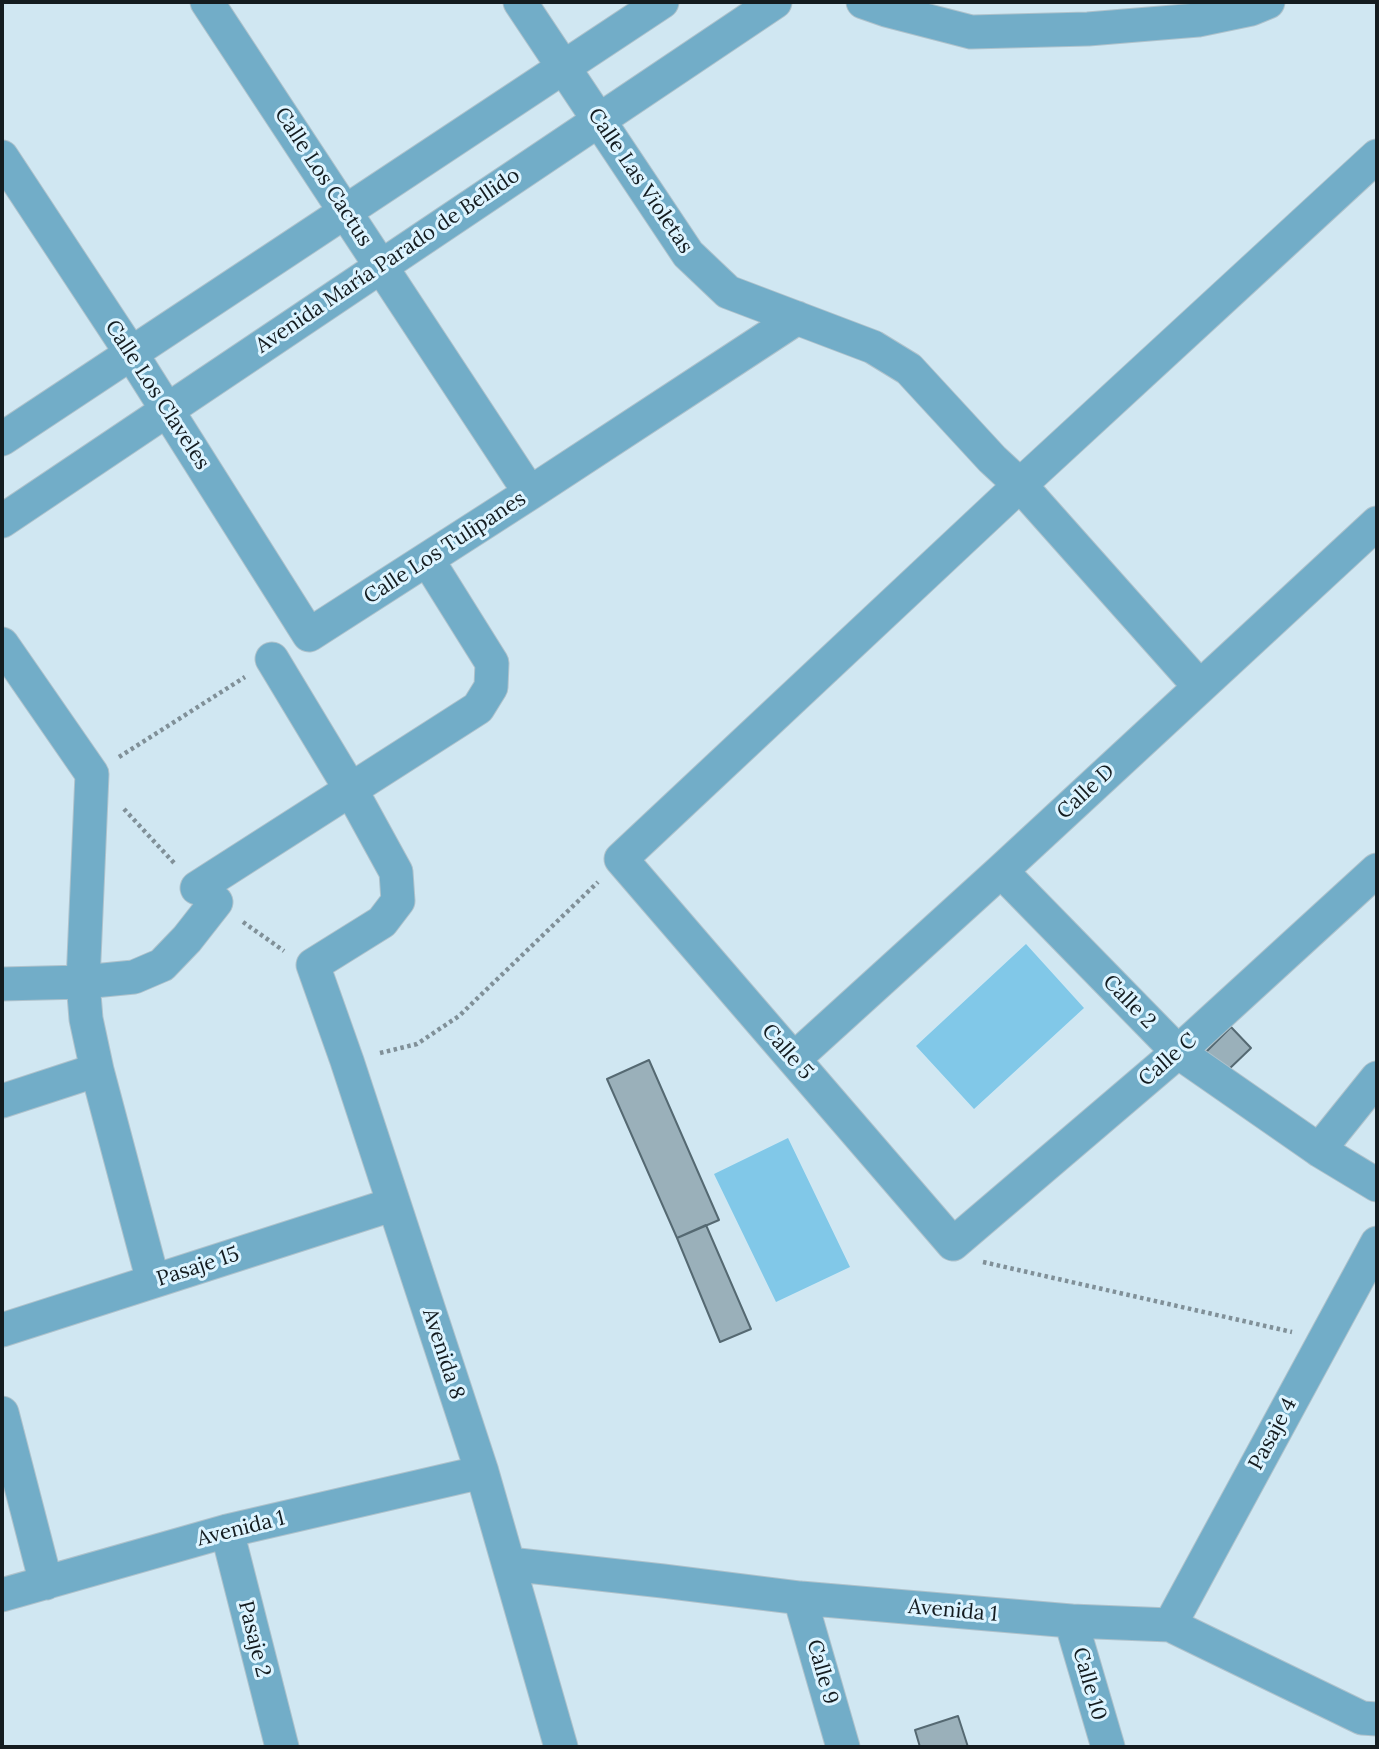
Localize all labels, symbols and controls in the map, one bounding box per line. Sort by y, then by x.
street label: Calle Los Cactus [269,103,377,251]
street label: Calle Las Violetas [582,104,698,258]
street label: Avenida María Parado de Bellido [251,163,525,359]
street label: Calle Los Claveles [99,316,215,474]
street label: Calle Los Tulipanes [359,486,531,610]
street label: Calle D [1052,759,1120,825]
street label: Calle 2 [1097,970,1161,1034]
street label: Calle 5 [756,1019,818,1085]
street label: Calle C [1134,1028,1202,1092]
street label: Pasaje 15 [153,1242,243,1292]
street label: Avenida 8 [416,1305,470,1403]
street label: Pasaje 4 [1244,1394,1302,1474]
street label: Avenida 1 [194,1506,288,1552]
street label: Avenida 1 [907,1595,999,1627]
street label: Pasaje 2 [232,1598,276,1680]
street label: Calle 9 [801,1637,843,1707]
street label: Calle 10 [1067,1645,1111,1723]

